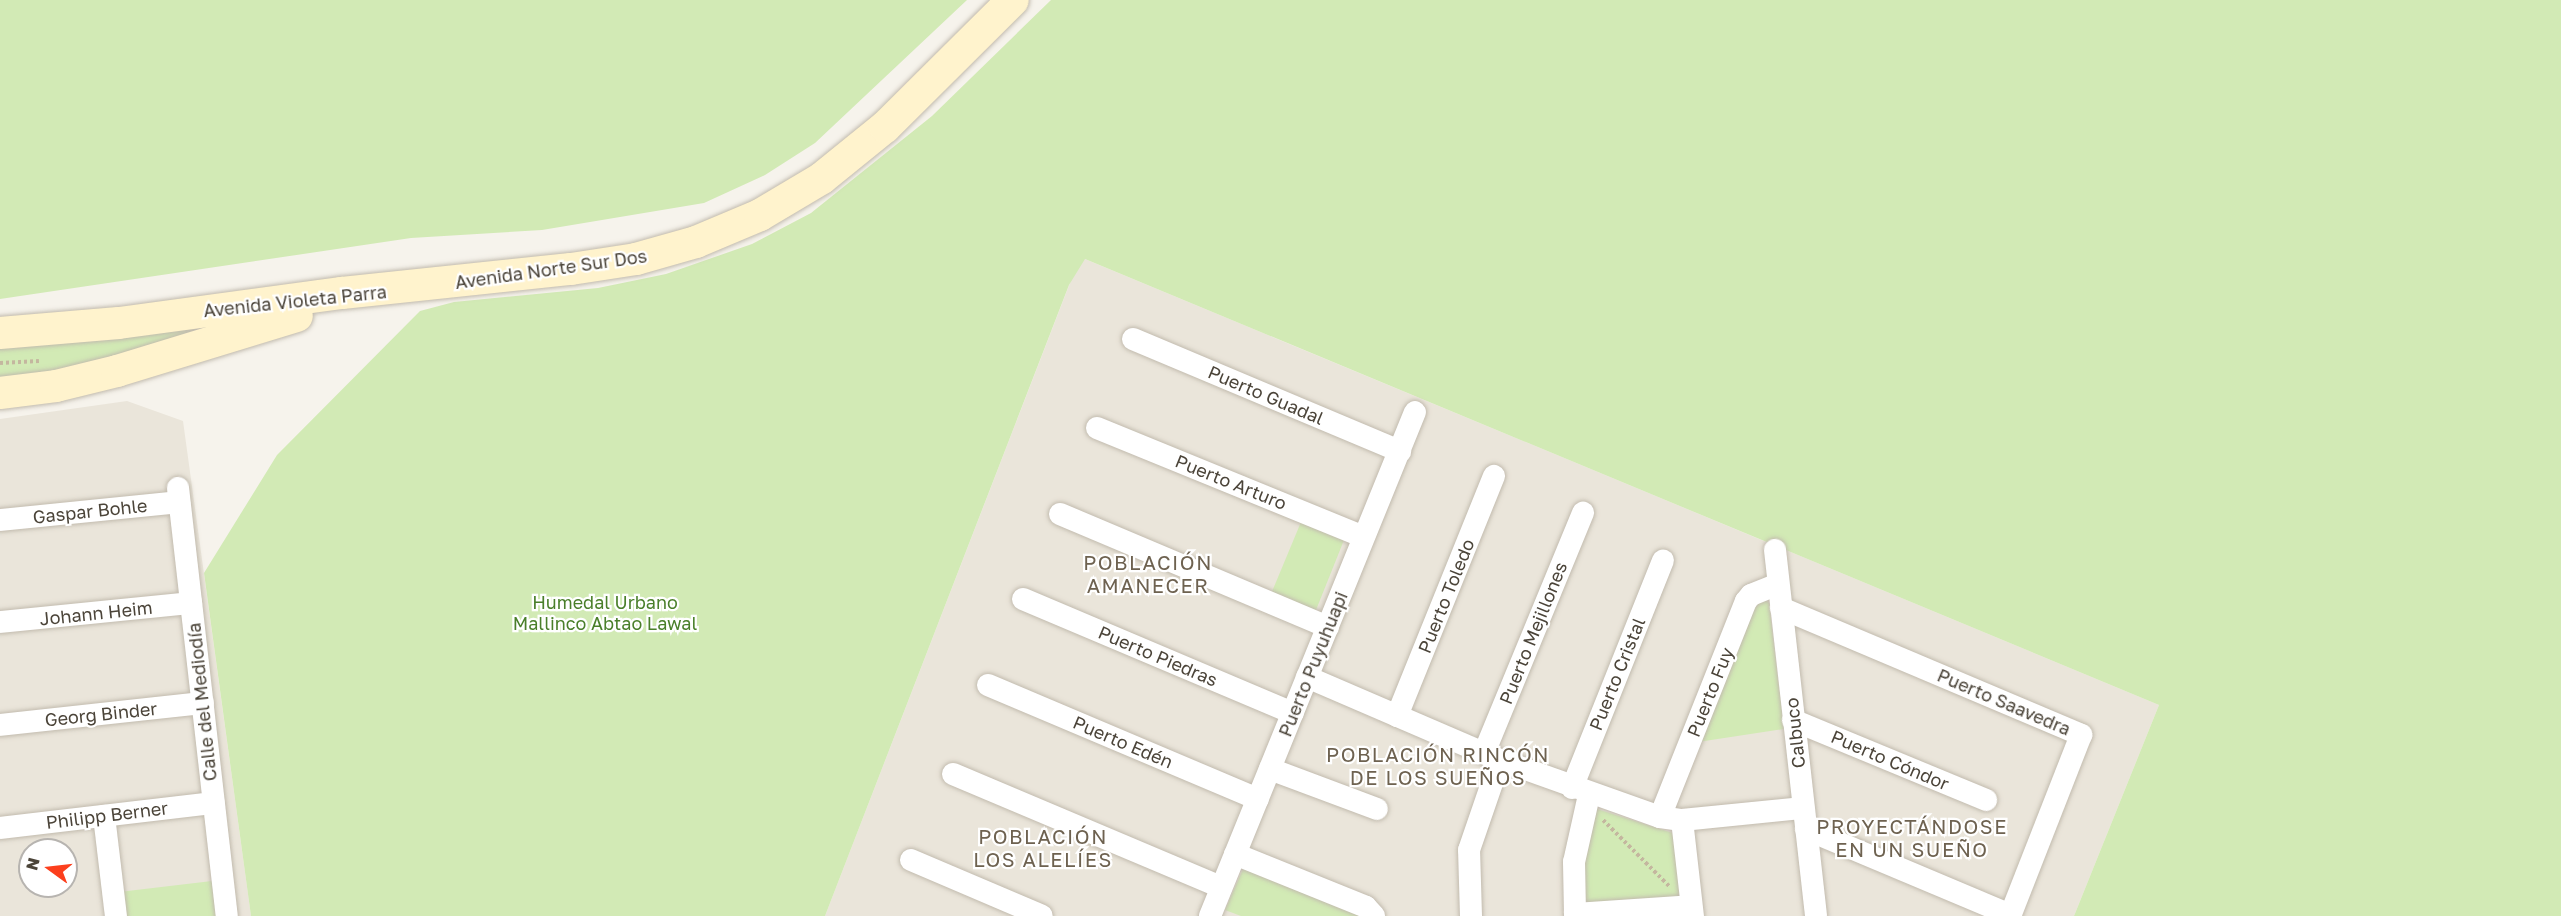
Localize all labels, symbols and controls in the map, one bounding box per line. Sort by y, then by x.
street label: Avenida Norte Sur Dos [454,245,648,293]
street label: Avenida Violeta Parra [202,281,388,321]
street label: Puerto Guadal [1205,361,1327,429]
street label: Puerto Arturo [1172,450,1290,514]
street label: Gaspar Bohle [32,494,148,528]
street label: Puerto Toledo [1413,536,1479,656]
district label: POBLACIÓN AMANECER [1083,551,1213,598]
street label: Puerto Mejillones [1495,559,1571,707]
street label: Puerto Puyuhuapi [1274,588,1352,740]
park label: Humedal Urbano Mallinco Abtao Lawal [513,592,697,634]
street label: Johann Heim [38,596,154,630]
street label: Puerto Cristal [1585,614,1649,734]
street label: Puerto Piedras [1095,621,1221,691]
street label: Calle del Mediodía [183,622,221,782]
street label: Puerto Fuy [1682,644,1738,740]
street label: Puerto Saavedra [1934,664,2074,740]
street label: Georg Binder [44,697,158,731]
street label: Calbuco [1781,697,1809,769]
street label: Puerto Edén [1070,711,1176,773]
street label: Puerto Cóndor [1828,725,1952,795]
district label: POBLACIÓN RINCÓN DE LOS SUEÑOS [1326,743,1550,790]
street label: Philipp Berner [45,797,169,833]
district label: PROYECTÁNDOSE EN UN SUEÑO [1816,815,2008,862]
district label: POBLACIÓN LOS ALELÍES [973,824,1113,871]
north arrow [18,838,78,898]
text: N [21,855,44,872]

